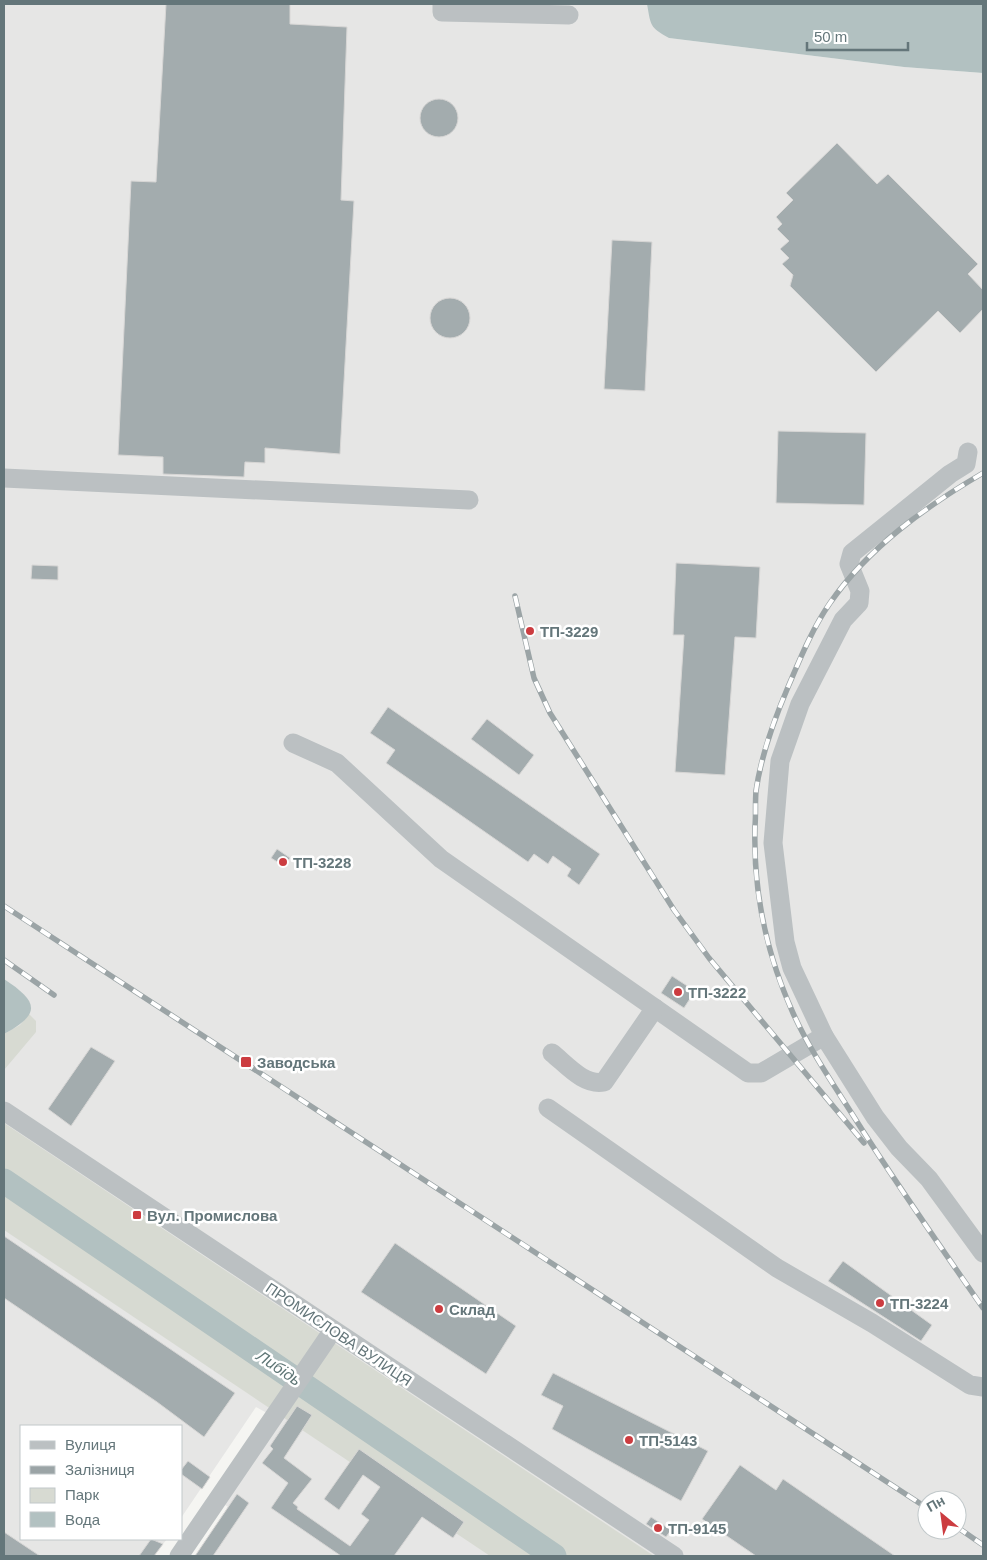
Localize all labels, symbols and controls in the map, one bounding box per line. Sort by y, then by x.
scale bar [807,20,908,52]
text: 50 m [814,28,847,45]
place label: ТП-3229 [540,623,598,640]
marker: ТП-3229 [524,625,536,637]
place label: ТП-3228 [293,854,351,871]
marker: ТП-3228 [277,856,289,868]
place label: ТП-3222 [688,984,746,1001]
marker: ТП-3222 [672,986,684,998]
place label: Заводська [257,1054,336,1071]
marker: Заводська [239,1055,253,1069]
place label: Вул. Промислова [147,1207,278,1224]
marker: Вул. Промислова [131,1209,143,1221]
street label: ПРОМИСЛОВА ВУЛИЦЯ [263,1279,415,1389]
place label: ТП-3224 [890,1295,949,1312]
marker: ТП-3224 [874,1297,886,1309]
place label: Склад [449,1301,495,1318]
marker: Склад [433,1303,445,1315]
water label: Либідь [253,1347,304,1389]
legend [20,1425,182,1540]
place label: ТП-5143 [639,1432,697,1449]
marker: ТП-5143 [623,1434,635,1446]
text: Вулиця [65,1436,116,1453]
text: Залізниця [65,1461,135,1478]
text: Парк [65,1486,99,1503]
north arrow [917,1490,967,1540]
text: Пн [924,1492,948,1515]
text: Вода [65,1511,101,1528]
place label: ТП-9145 [668,1520,726,1537]
marker: ТП-9145 [652,1522,664,1534]

